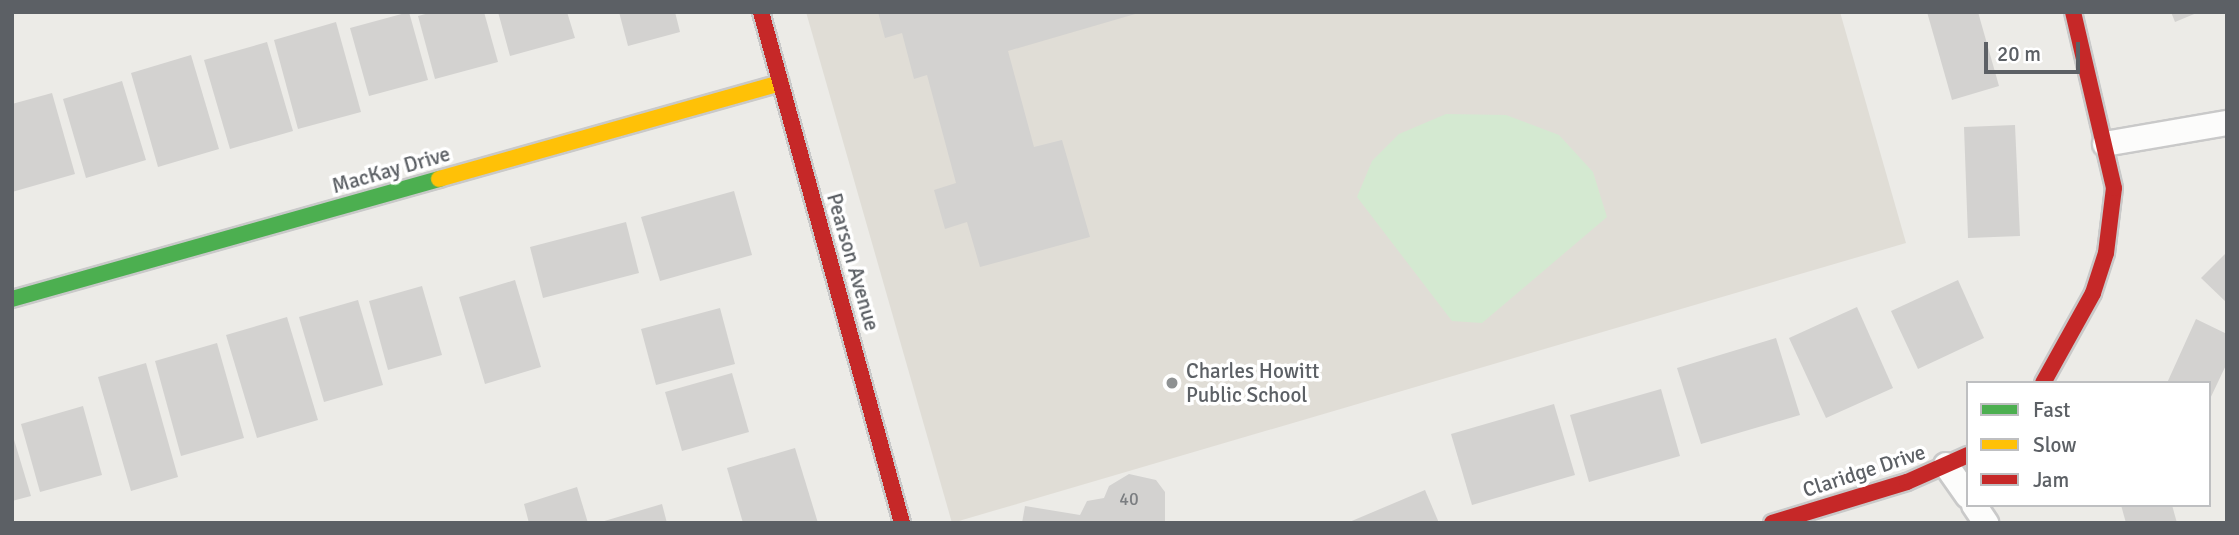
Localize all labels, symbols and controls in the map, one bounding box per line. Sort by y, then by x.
scale bar [1987,28,2083,72]
text: 20 m [1997,41,2041,67]
street label: MacKay Drive [329,141,453,199]
street label: Pearson Avenue [821,190,885,334]
place label: Charles Howitt Public School [1186,358,1319,408]
marker: Charles Howitt Public School [1164,375,1180,391]
legend [1966,381,2211,507]
text: Fast [2033,397,2070,423]
text: Slow [2033,432,2077,458]
street label: Claridge Drive [1799,439,1929,503]
text: Jam [2033,467,2069,493]
house number: 40 [1119,488,1139,510]

